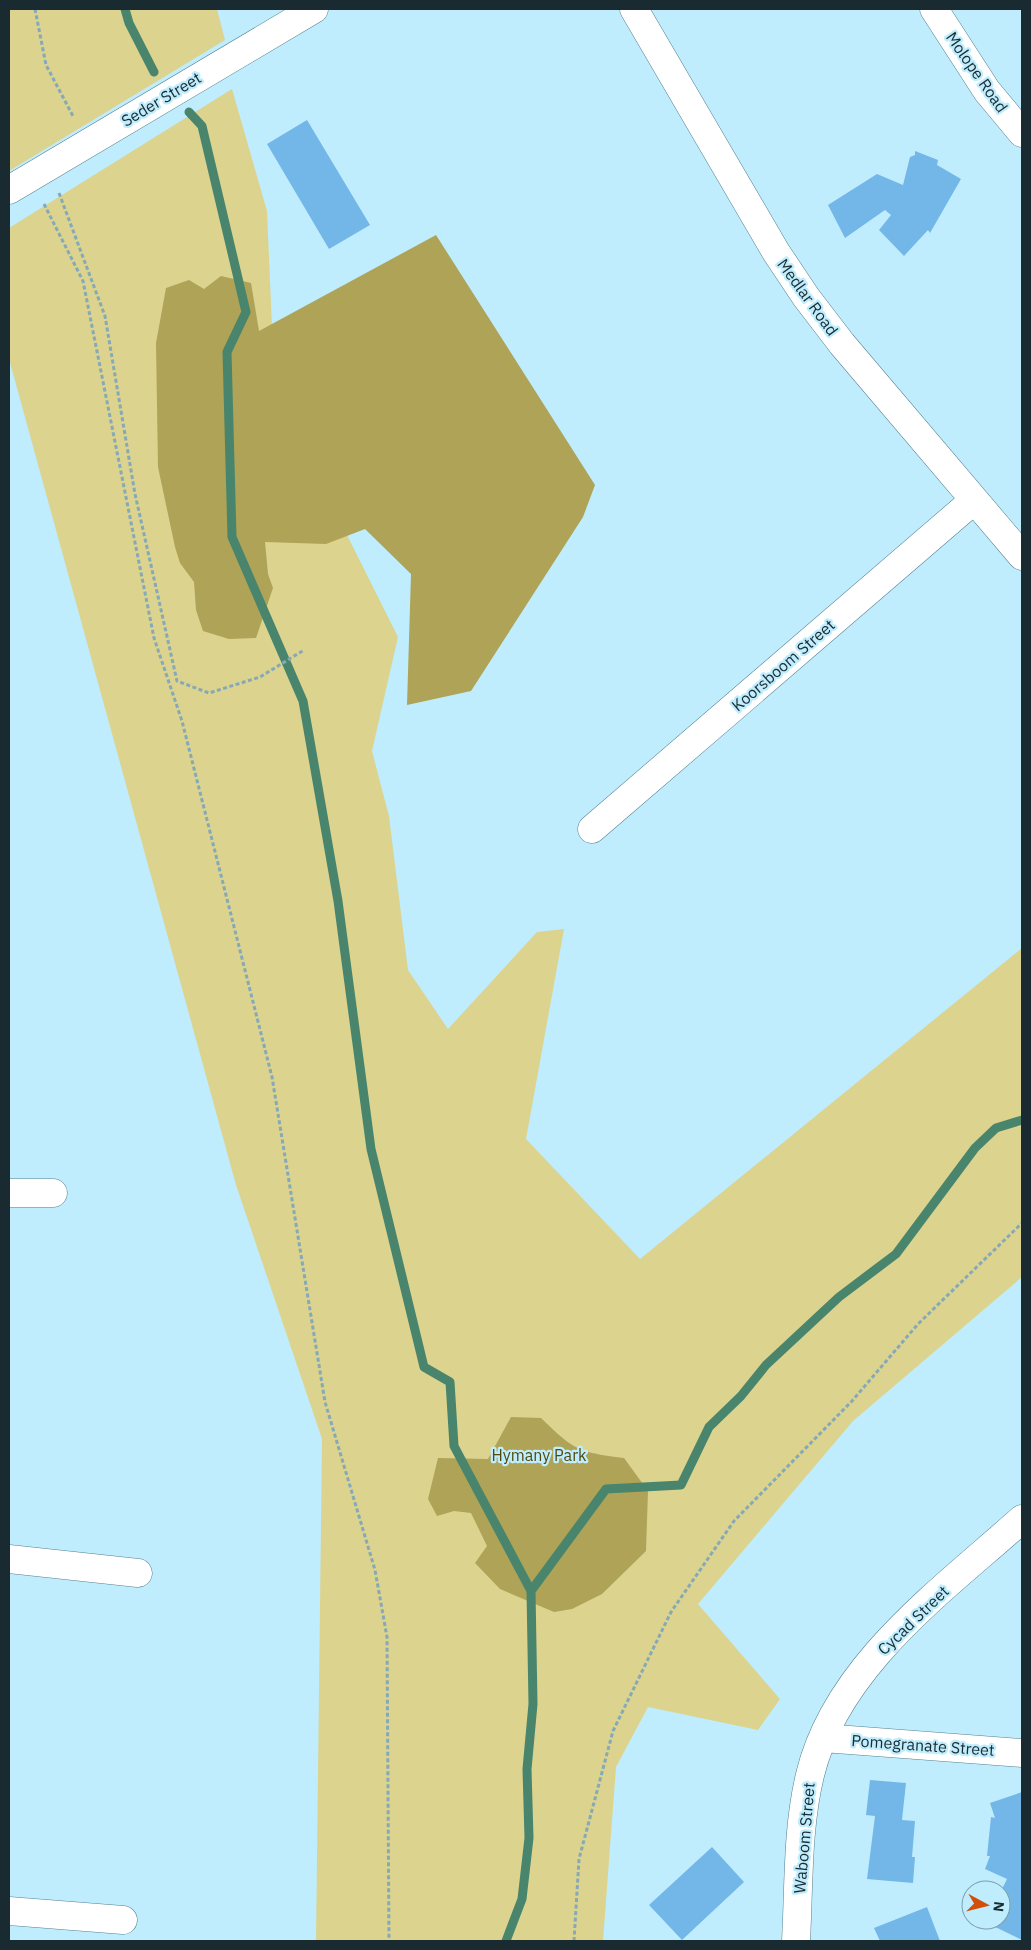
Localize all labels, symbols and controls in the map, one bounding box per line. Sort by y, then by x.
street label: Molope Road [942,28,1012,116]
street label: Seder Street [117,67,205,131]
street label: Medlar Road [773,255,843,339]
street label: Koorsboom Street [727,615,839,715]
park label: Hymany Park [492,1445,587,1465]
street label: Cycad Street [873,1581,953,1659]
street label: Pomegranate Street [851,1730,995,1760]
street label: Waboom Street [789,1782,819,1894]
north arrow [961,1880,1011,1930]
text: N [989,1900,1008,1913]

